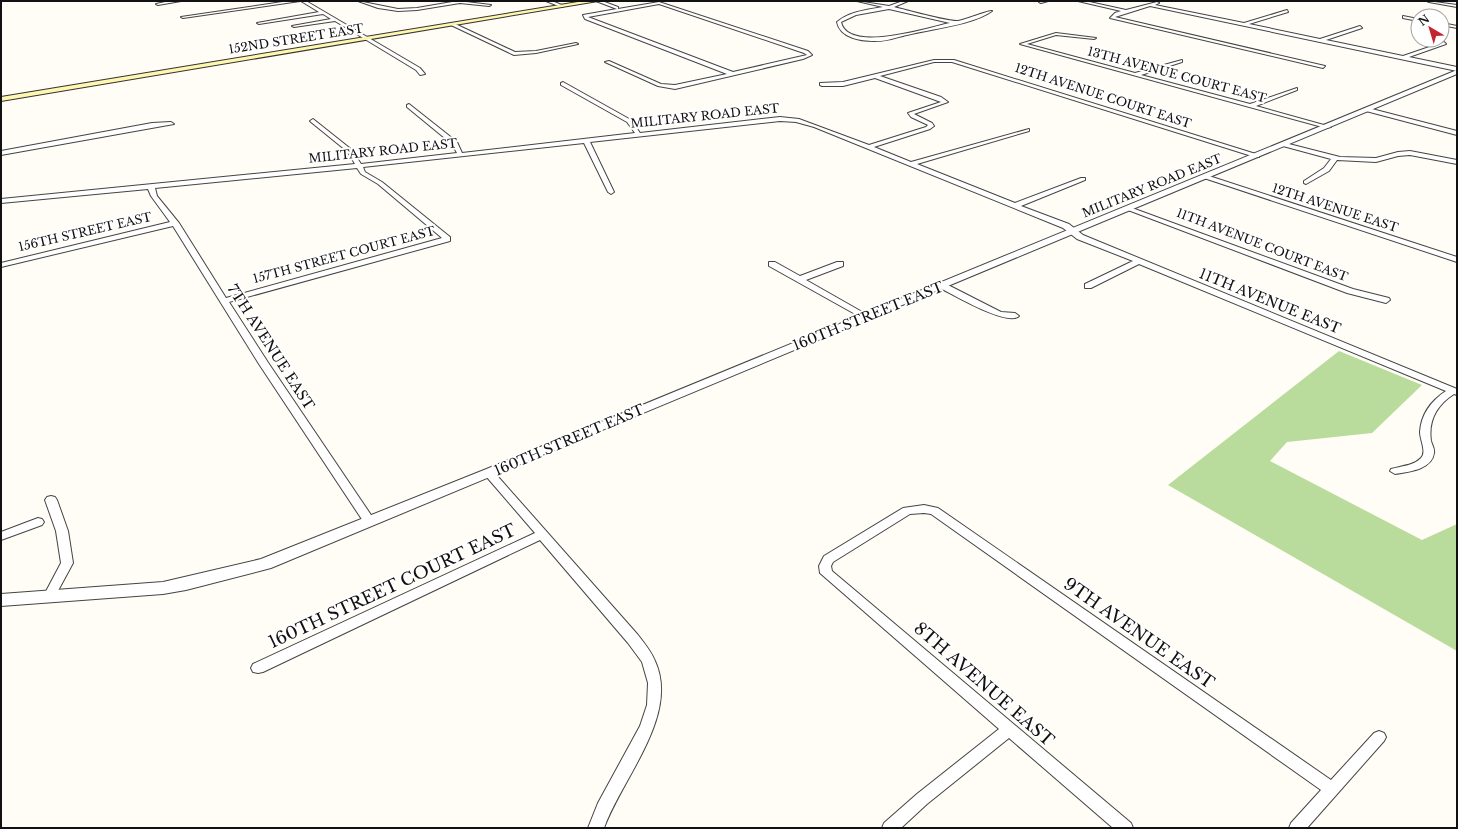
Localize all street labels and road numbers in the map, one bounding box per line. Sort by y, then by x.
street label: 152ND STREET EAST [227,20,365,57]
street label: 13TH AVENUE COURT EAST [1086,43,1269,106]
street label: 12TH AVENUE COURT EAST [1013,60,1194,131]
street label: MILITARY ROAD EAST [630,100,780,131]
street label: MILITARY ROAD EAST [308,135,458,166]
street label: MILITARY ROAD EAST [1080,150,1224,220]
street label: 12TH AVENUE EAST [1270,180,1400,235]
street label: 11TH AVENUE COURT EAST [1174,205,1350,284]
street label: 156TH STREET EAST [17,209,153,254]
street label: 157TH STREET COURT EAST [251,223,437,286]
street label: 11TH AVENUE EAST [1197,264,1343,338]
street label: 160TH STREET EAST [790,278,946,354]
street label: 7TH AVENUE EAST [224,281,318,413]
street label: 160TH STREET EAST [491,400,647,480]
street label: 160TH STREET COURT EAST [265,520,520,653]
street label: 9TH AVENUE EAST [1059,573,1218,694]
street label: 8TH AVENUE EAST [909,618,1058,751]

